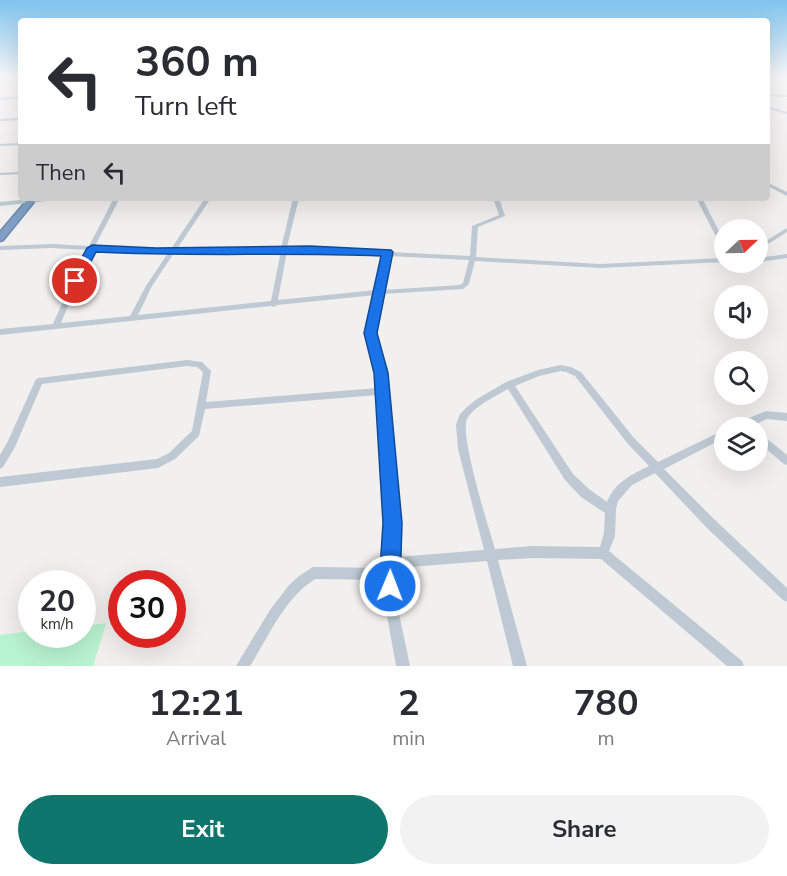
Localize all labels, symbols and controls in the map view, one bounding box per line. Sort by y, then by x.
text: 360 m [135,34,259,91]
icon: left [36,42,114,120]
text: Turn left [135,88,236,125]
icon: left [98,156,131,189]
text: Then [36,158,86,188]
north arrow [714,219,768,273]
map controls [714,219,768,471]
pin [49,255,100,306]
icon: arrive [58,264,91,297]
button: sound [714,285,768,339]
button: search [714,351,768,405]
button: layers [714,417,768,471]
position arrow [358,554,422,618]
speed limit sign: 30 [108,570,186,648]
text: 20 [39,581,75,622]
text: km/h [40,614,74,634]
text: 12:21 [148,679,244,728]
text: 2 [398,679,420,728]
text: 780 [574,679,639,728]
text: Arrival [166,725,226,752]
text: min [392,725,425,752]
text: m [598,725,615,752]
button: Exit [18,795,388,864]
button: Share [400,795,769,864]

